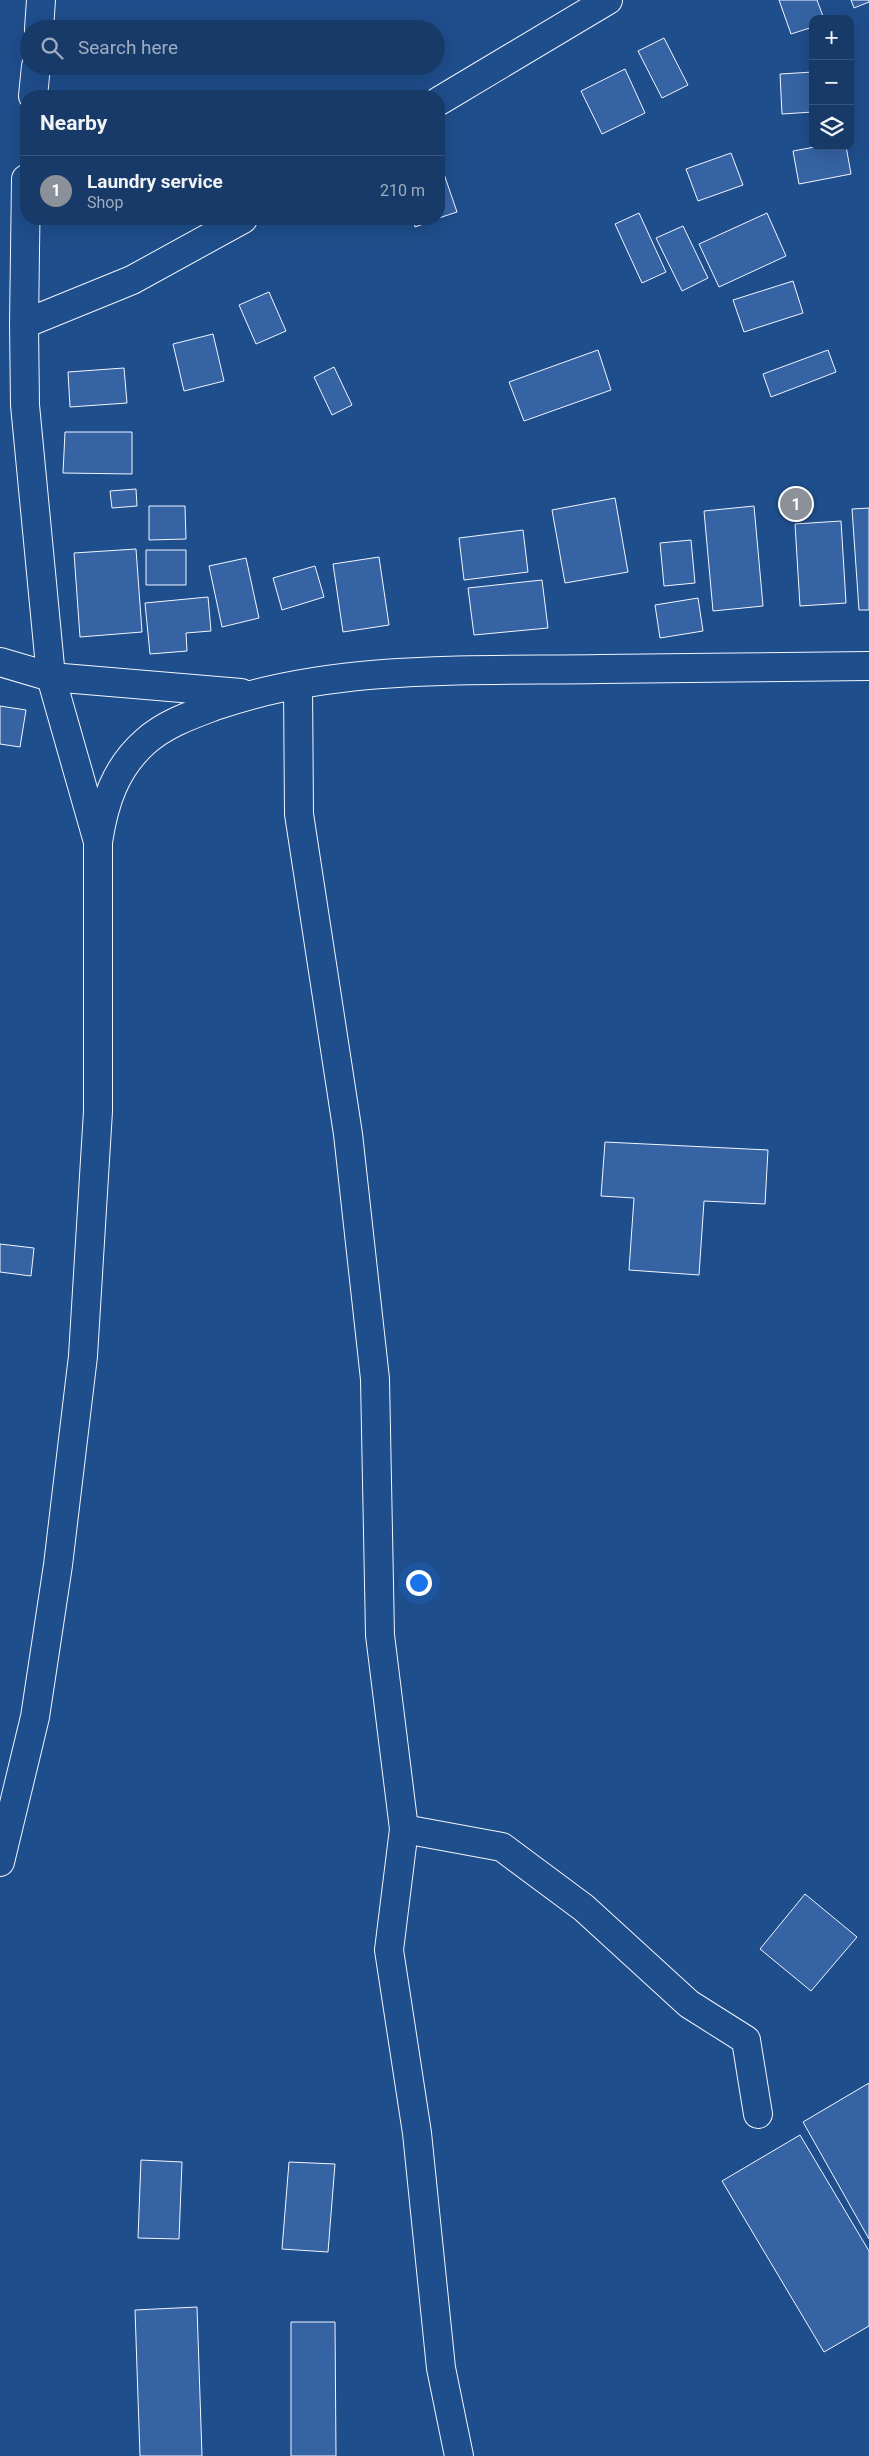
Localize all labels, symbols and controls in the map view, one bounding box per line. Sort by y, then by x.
map controls [809,15,854,150]
button: + [809,15,854,60]
search box [20,20,445,75]
icon: search [38,34,66,62]
text: Search here [78,36,178,59]
button: − [809,60,854,105]
button: layers [809,105,854,150]
text: Nearby [40,111,107,135]
text: Laundry service [87,170,223,193]
text: 1 [51,181,61,200]
text: 210 m [380,181,425,200]
text: Shop [87,193,123,212]
pin: 1 [780,485,812,523]
your location [406,1570,432,1596]

